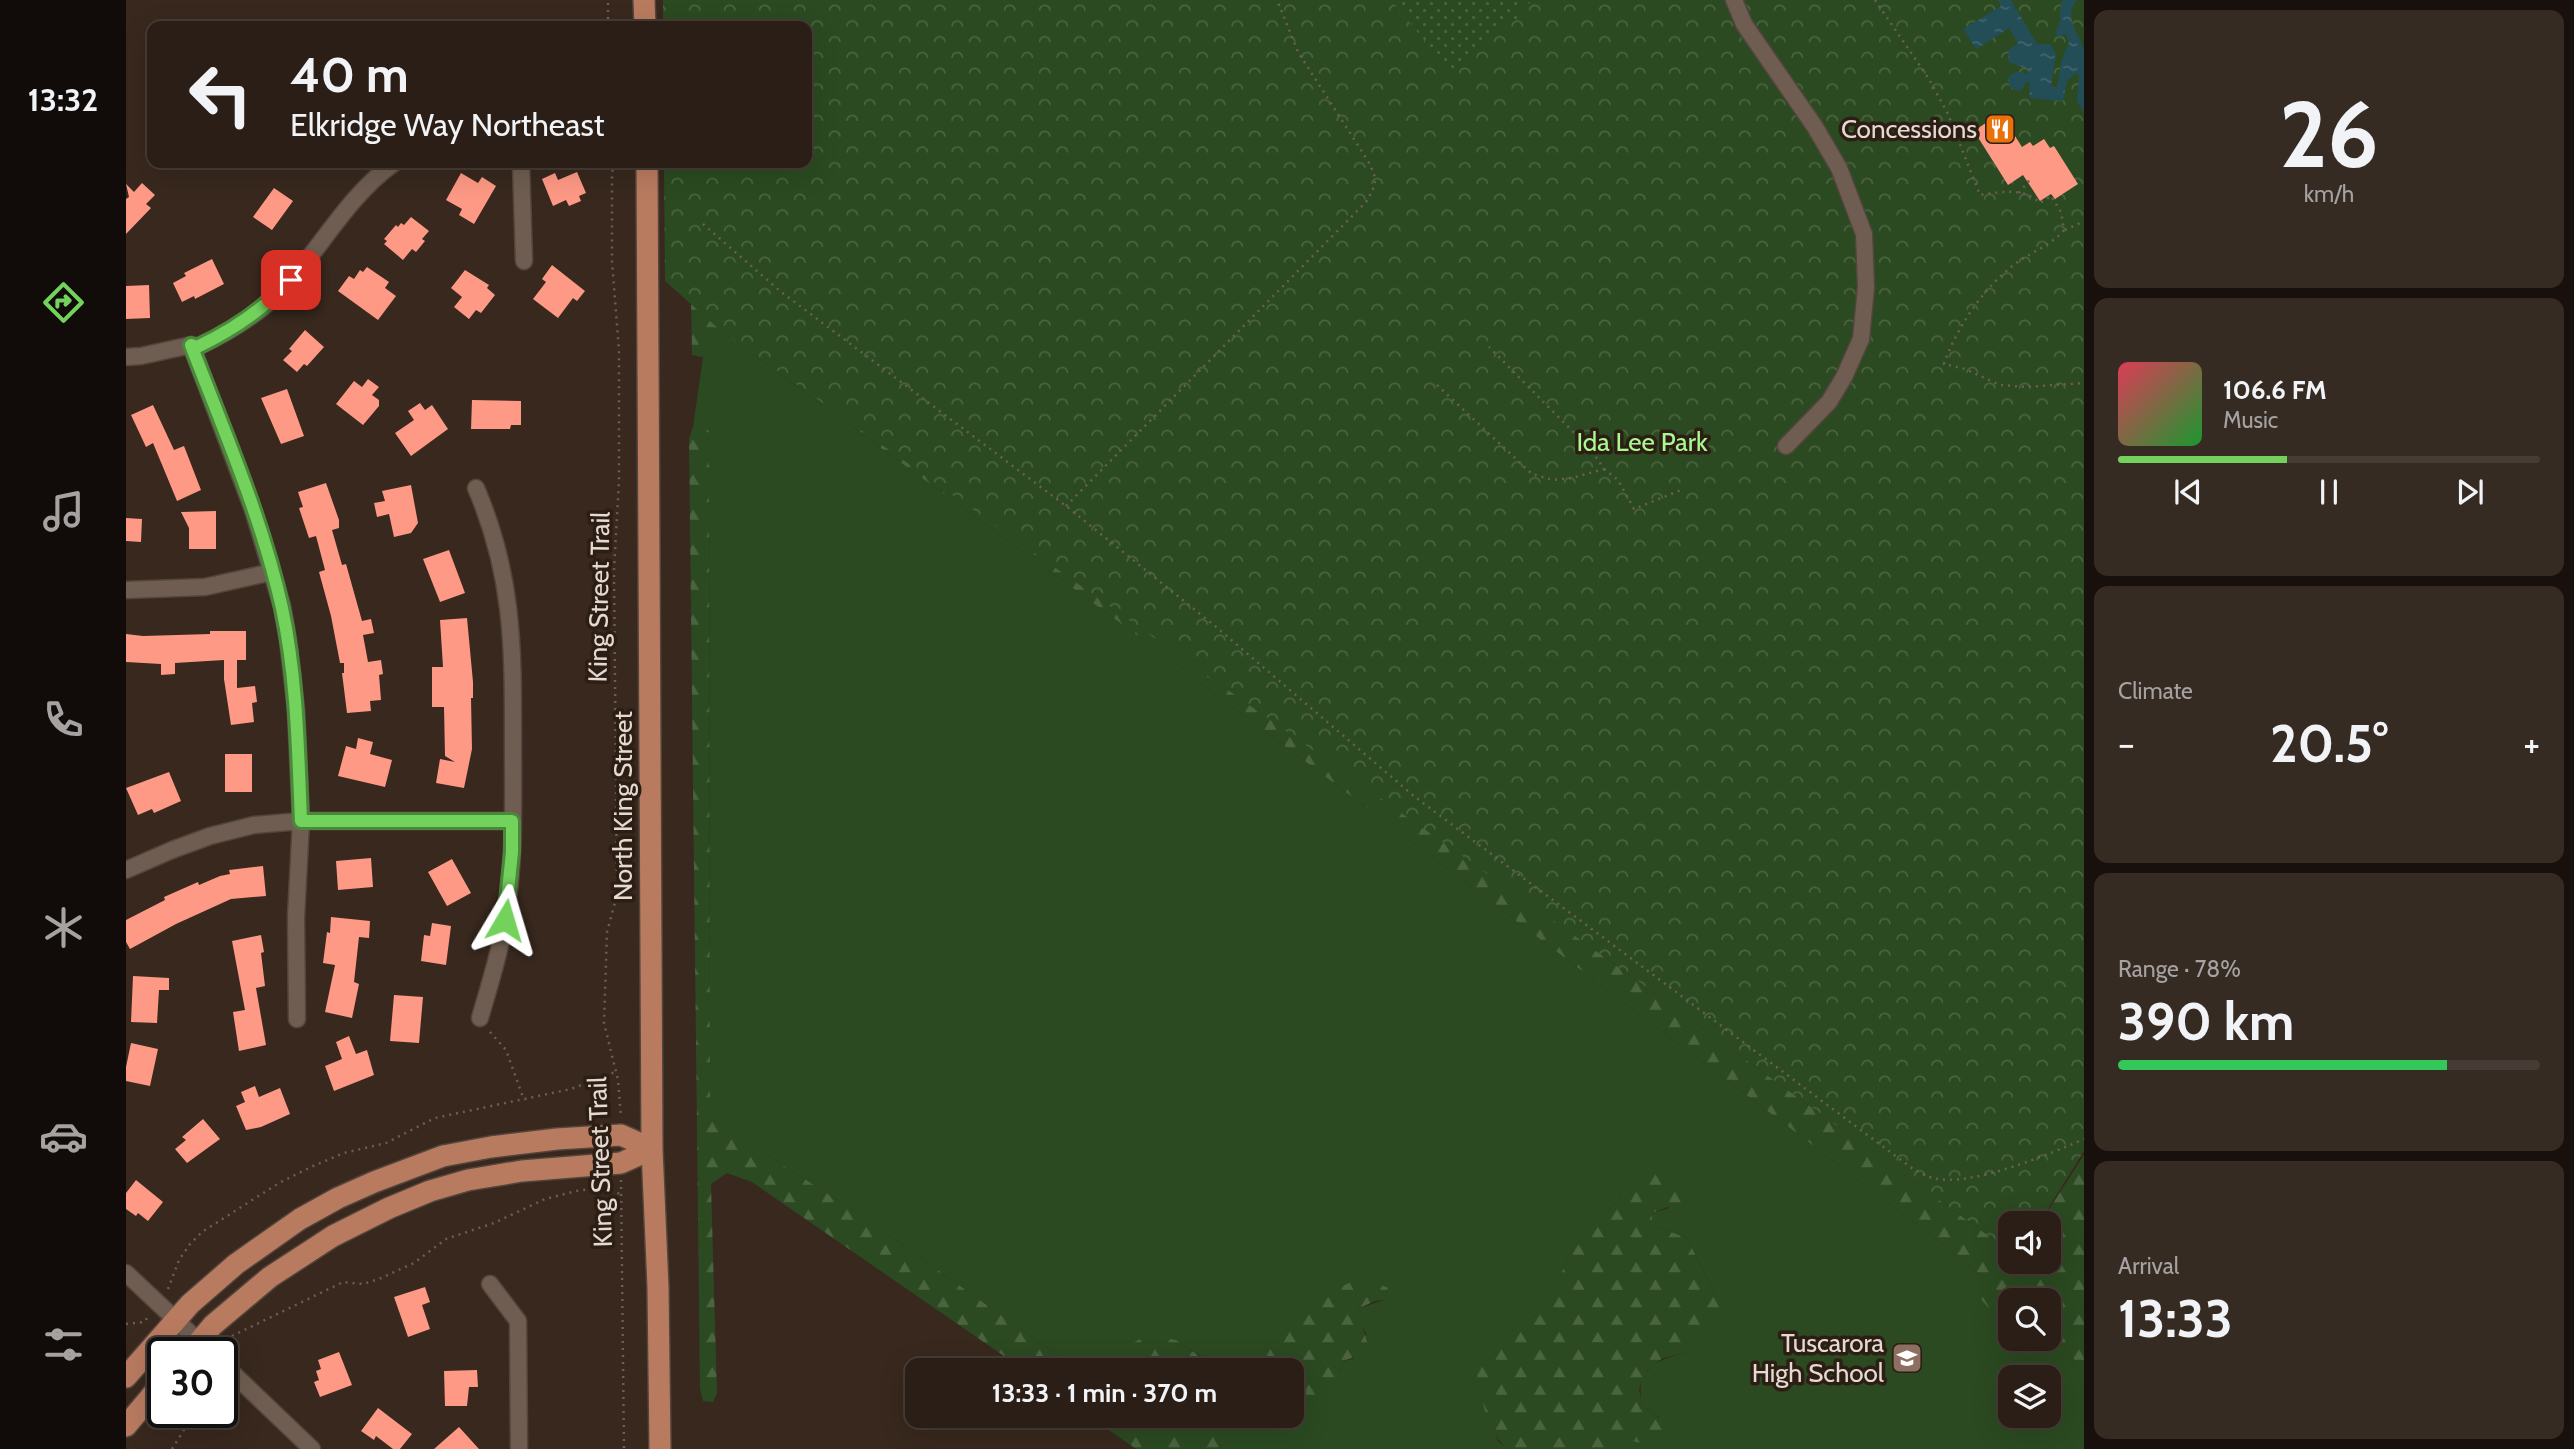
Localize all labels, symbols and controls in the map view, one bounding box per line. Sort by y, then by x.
text: 40 m [290,45,409,104]
icon: left [175,49,266,140]
text: 26 [2279,79,2379,190]
text: 13:32 [28,80,98,119]
text: Elkridge Way Northeast [290,105,605,144]
restaurant icon: Concessions [1983,112,2017,146]
place label: Concessions [1841,113,1977,145]
text: km/h [2304,180,2354,208]
pin [261,250,321,310]
icon: arrive [272,261,310,299]
icon: directions [39,278,88,327]
text: 106.6 FM [2223,374,2327,406]
text: Music [2223,406,2278,434]
park label: Ida Lee Park [1576,426,1708,458]
icon: previous [2169,473,2207,511]
icon: pause [2310,473,2348,511]
icon: next [2451,473,2489,511]
icon: music [39,487,88,536]
street label: King Street Trail [582,511,616,683]
text: Climate [2118,677,2193,705]
icon: phone [39,695,88,744]
street label: North King Street [607,711,639,901]
text: 20.5° [2270,712,2388,775]
text: − [2118,720,2135,767]
text: + [2523,720,2540,767]
position arrow [468,883,542,957]
icon: climate [39,903,88,952]
text: Range · 78% [2118,955,2241,983]
text: 390 km [2118,990,2294,1053]
street label: King Street Trail [581,1076,619,1248]
icon: car [39,1112,88,1161]
map controls [1998,1211,2061,1428]
button: sound [1998,1211,2061,1274]
text: Arrival [2118,1252,2179,1280]
text: 13:33 [2118,1287,2233,1350]
button: search [1998,1288,2061,1351]
icon: filters [39,1320,88,1369]
place label: Tuscarora High School [1752,1327,1885,1389]
speed limit sign: 30 [147,1337,238,1428]
school or university icon: Tuscarora High School [1890,1341,1924,1375]
button: layers [1998,1365,2061,1428]
text: 13:33 · 1 min · 370 m [992,1377,1217,1409]

